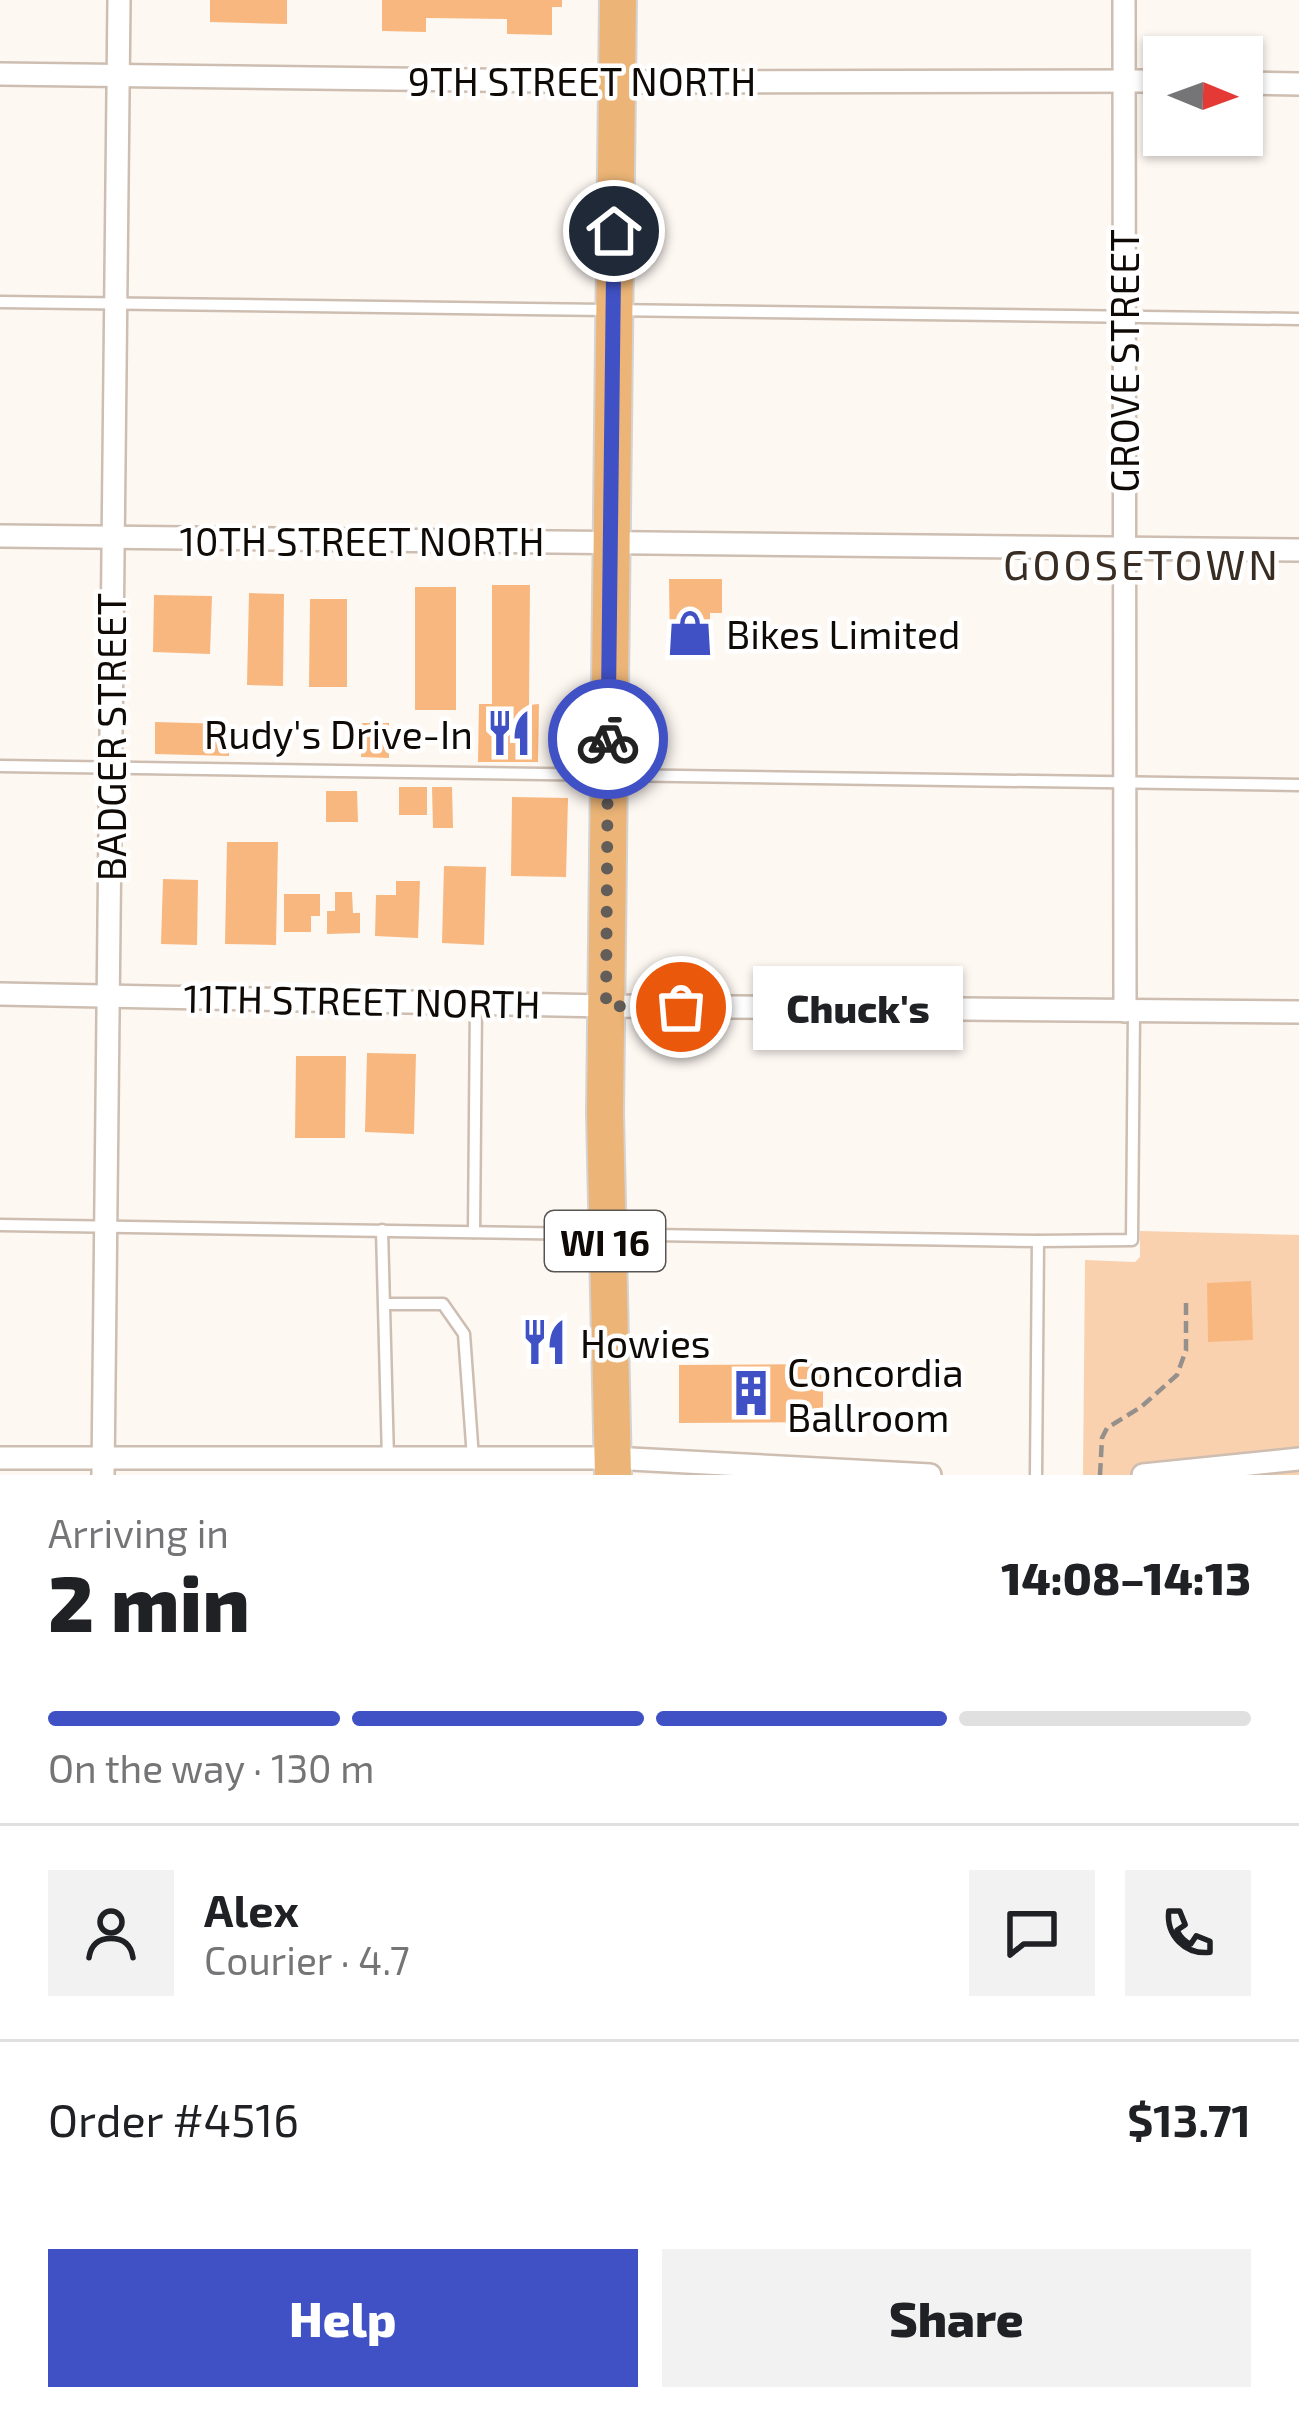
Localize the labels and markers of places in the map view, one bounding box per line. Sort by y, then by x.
pin [563,180,665,282]
shop icon: Bikes Limited [665,608,715,658]
place label: Bikes Limited [726,610,960,657]
restaurant icon: Rudy's Drive-In [484,708,534,758]
place label: Rudy's Drive-In [204,710,473,757]
pin [630,956,732,1058]
callout: Chuck's [753,965,963,1049]
restaurant icon: Howies [519,1317,569,1367]
place label: Howies [580,1319,711,1366]
place label: Concordia Ballroom [787,1348,964,1440]
building icon: Concordia Ballroom [726,1368,776,1418]

